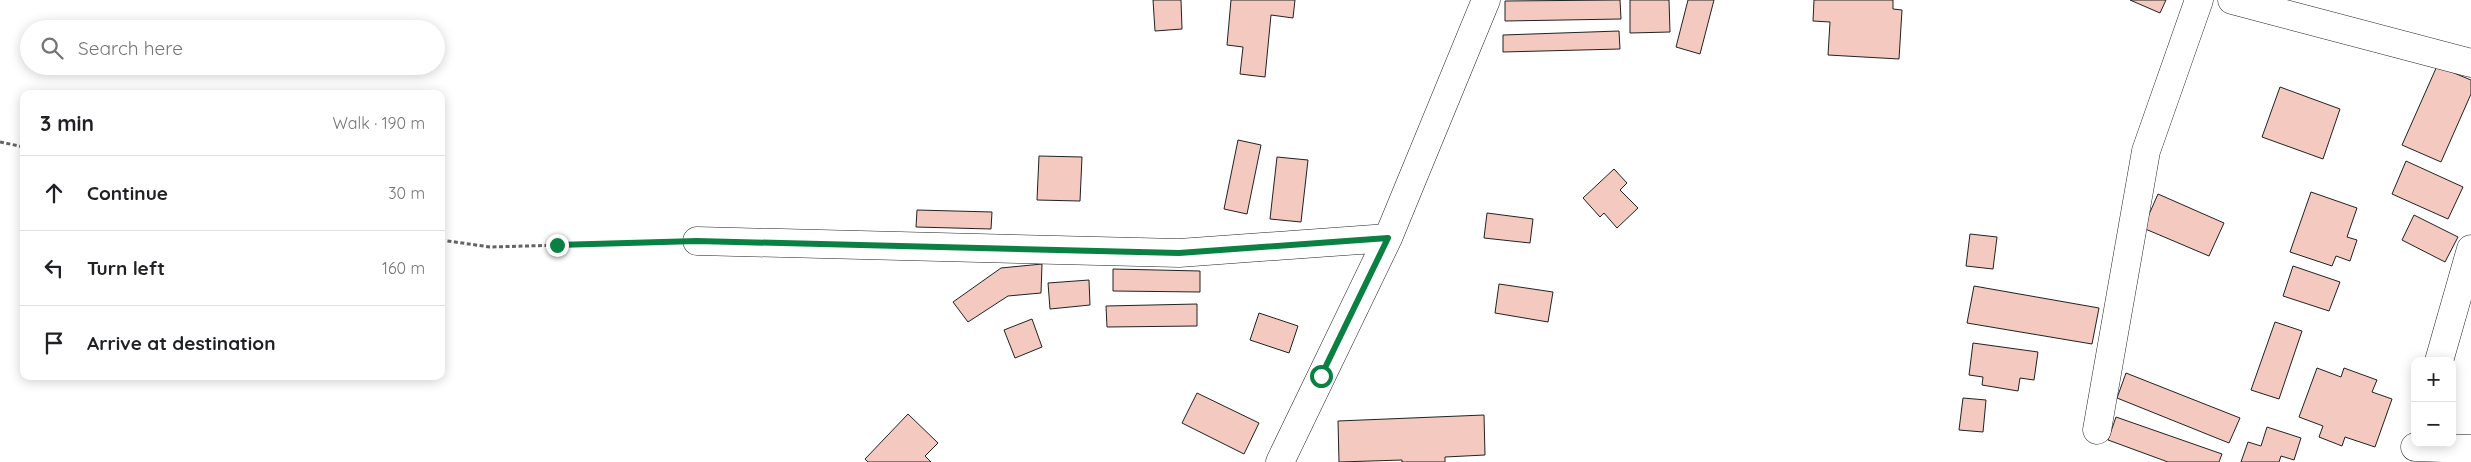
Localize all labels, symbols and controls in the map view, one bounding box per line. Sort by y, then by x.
search box [20,20,445,75]
icon: search [38,34,66,62]
text: Search here [78,36,183,60]
text: 3 min [40,110,94,136]
text: Walk · 190 m [333,113,425,133]
icon: ahead [40,179,68,207]
text: Continue [87,181,168,205]
text: 30 m [388,183,425,203]
route end [546,234,569,257]
icon: left [40,254,68,282]
text: Turn left [87,256,165,280]
text: 160 m [382,258,425,278]
icon: arrive [40,329,68,357]
text: Arrive at destination [87,331,276,355]
map controls [2411,357,2456,447]
button: + [2411,357,2456,402]
route start [1310,365,1333,388]
button: − [2411,402,2456,447]

